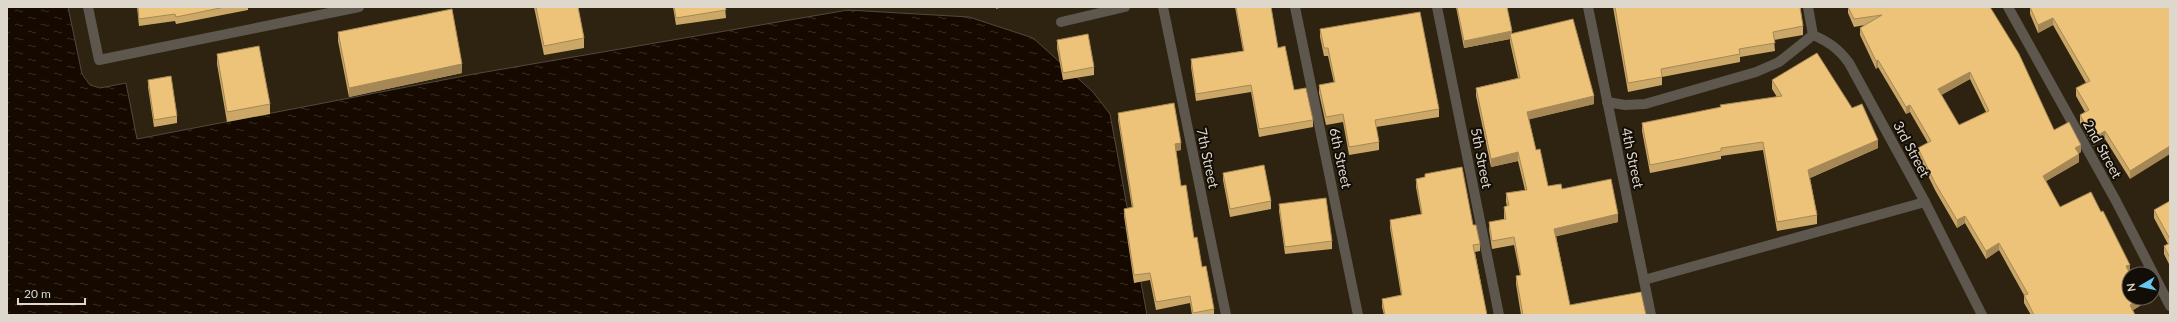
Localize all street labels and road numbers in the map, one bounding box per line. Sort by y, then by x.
street label: 2nd Street [2080,117,2126,181]
street label: 3rd Street [1890,118,1934,180]
street label: 7th Street [1193,126,1223,190]
street label: 6th Street [1326,126,1356,190]
street label: 5th Street [1468,126,1496,190]
street label: 4th Street [1618,126,1648,190]

